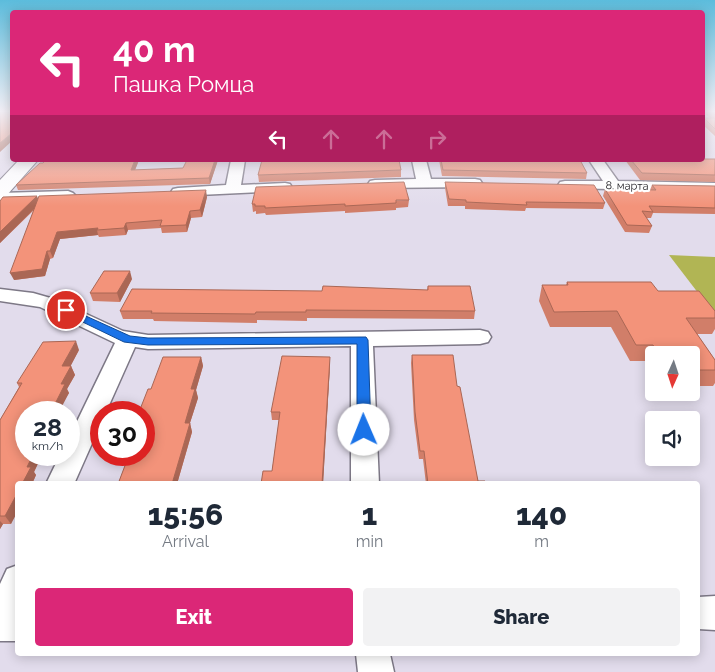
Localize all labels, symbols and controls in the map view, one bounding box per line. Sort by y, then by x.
text: 40 m [113,29,195,70]
icon: left [30,30,95,95]
text: Пашка Ромца [113,71,254,97]
icon: left [264,125,292,153]
icon: ahead [317,125,345,153]
icon: ahead [370,125,398,153]
icon: right [423,125,451,153]
street label: 8. марта [605,179,649,193]
pin [45,289,87,331]
icon: arrive [52,296,80,324]
north arrow [645,346,700,401]
map controls [645,346,700,466]
speed limit sign: 30 [90,401,155,466]
position arrow [337,403,389,455]
button: sound [645,411,700,466]
text: 28 [33,412,62,442]
text: km/h [32,439,63,453]
text: 15:56 [148,497,223,532]
text: 1 [362,497,377,532]
text: 140 [516,497,567,532]
text: Arrival [162,532,209,551]
text: min [356,532,383,551]
text: m [534,532,549,551]
button: Exit [35,588,353,646]
button: Share [363,588,680,646]

